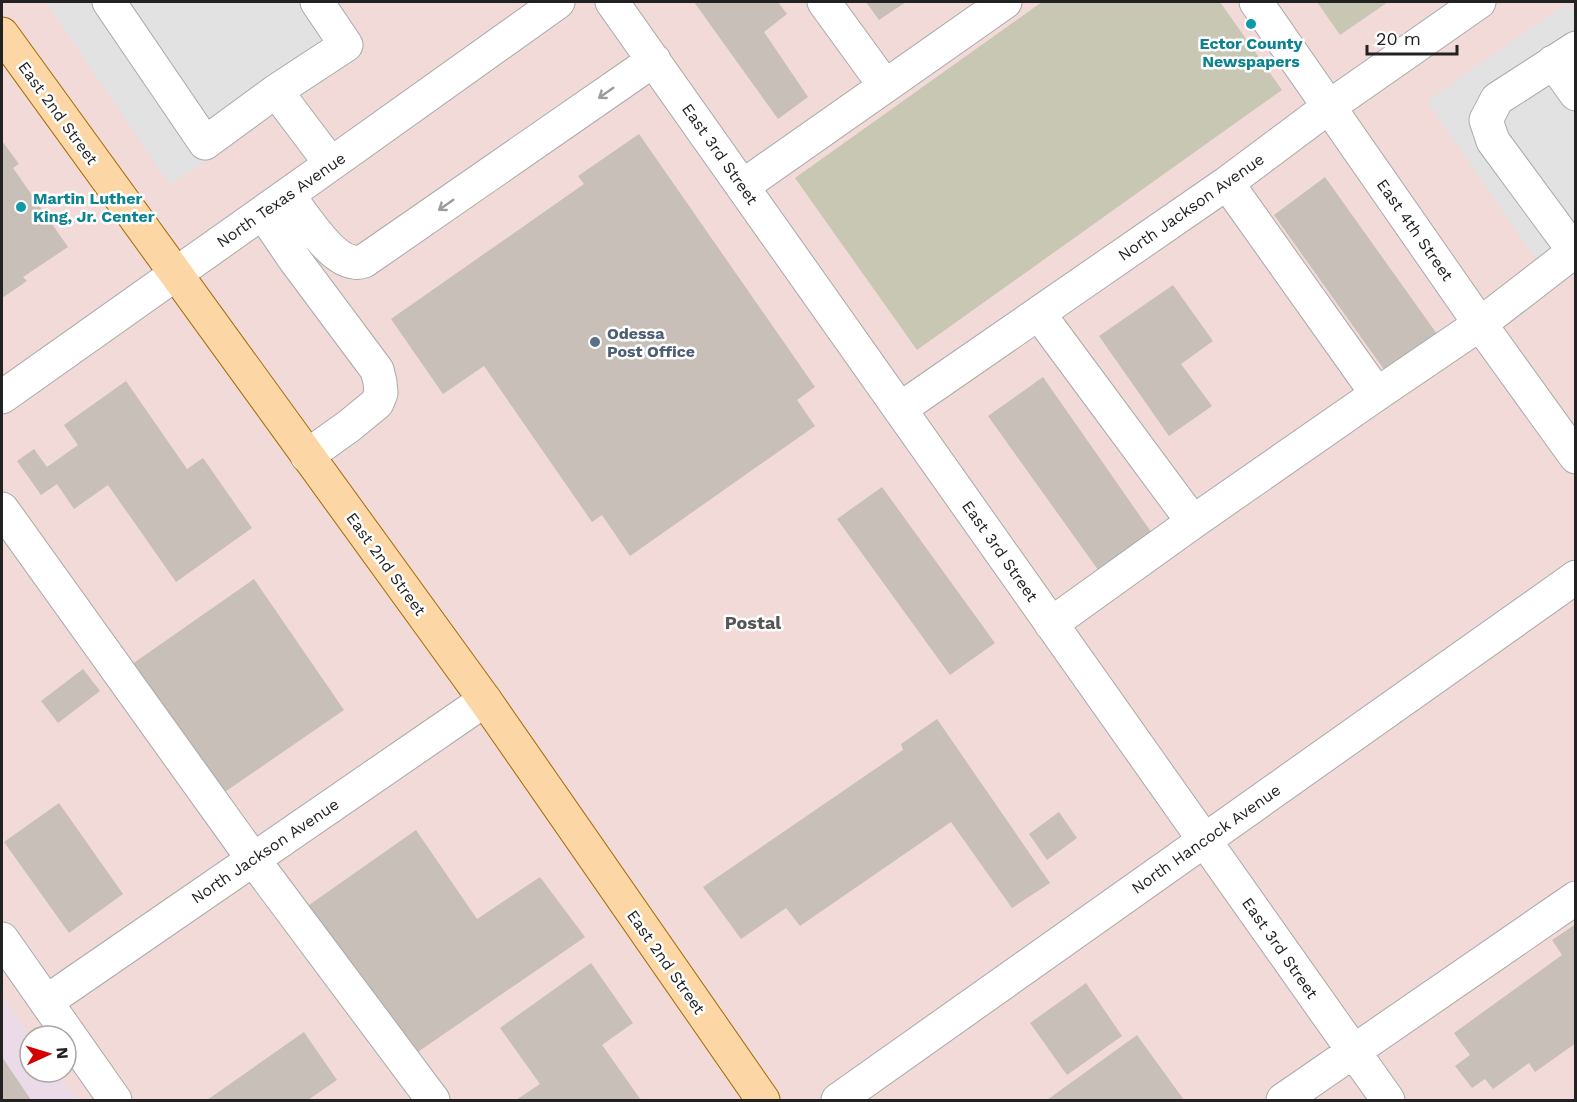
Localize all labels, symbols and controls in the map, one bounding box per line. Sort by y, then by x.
marker: Ector County Newspapers [1244,17,1258,31]
scale bar [1367,18,1457,56]
text: 20 m [1376,28,1421,49]
place label: Ector County Newspapers [1199,34,1304,71]
street label: East 2nd Street [14,58,102,168]
one-way arrow [598,87,614,99]
street label: East 3rd Street [678,100,762,208]
street label: North Texas Avenue [213,148,349,252]
street label: North Jackson Avenue [1114,149,1268,265]
street label: East 4th Street [1373,175,1457,285]
place label: Martin Luther King, Jr. Center [33,189,155,226]
one-way arrow [438,199,454,211]
marker: Martin Luther King, Jr. Center [14,200,28,214]
place label: Odessa Post Office [607,324,695,361]
marker: Odessa Post Office [588,335,602,349]
street label: East 3rd Street [958,497,1042,605]
street label: East 2nd Street [342,509,430,619]
district label: Postal [725,612,781,633]
street label: North Hancock Avenue [1128,780,1284,898]
street label: North Jackson Avenue [188,794,342,908]
street label: East 3rd Street [1238,894,1322,1002]
street label: East 2nd Street [623,906,709,1018]
north arrow [18,1024,78,1084]
text: N [53,1046,72,1060]

